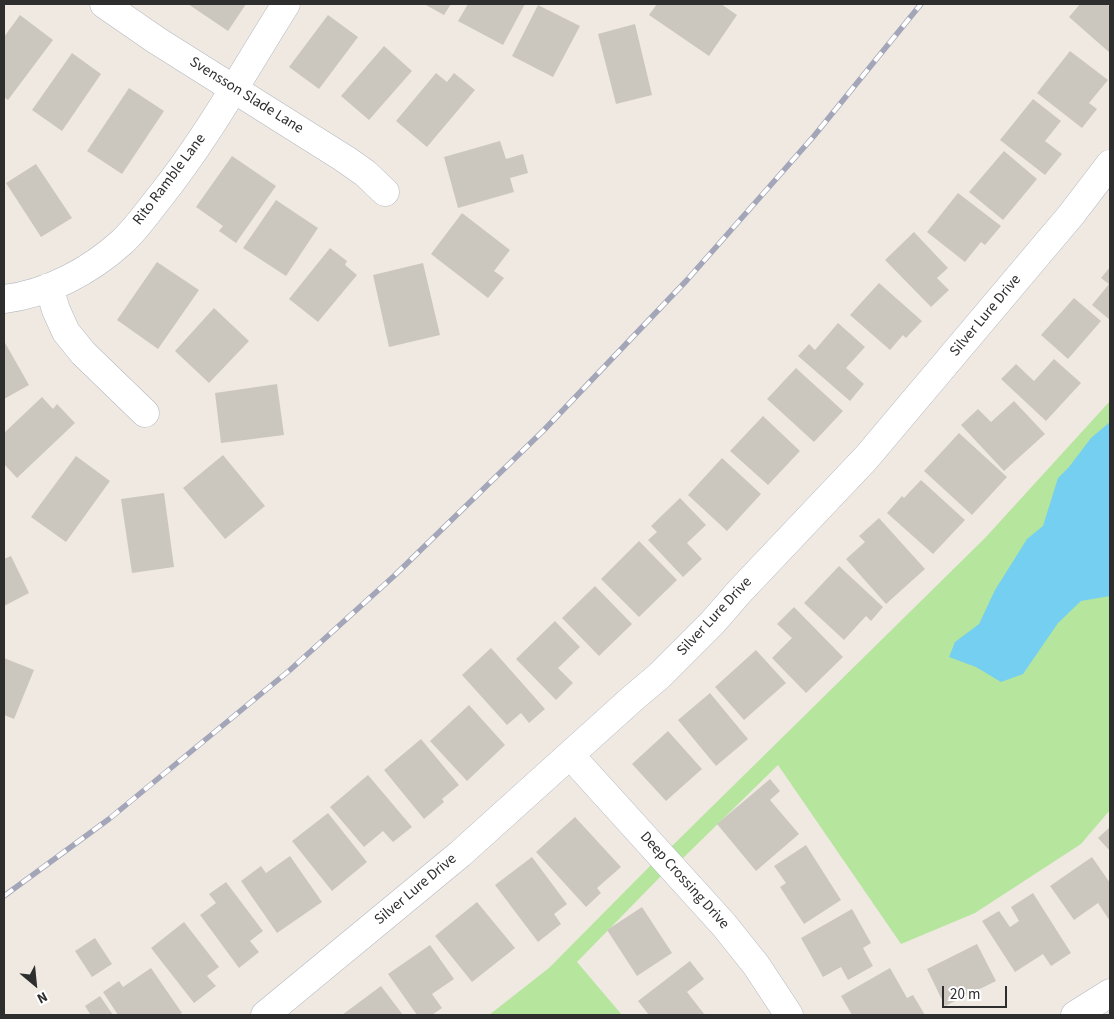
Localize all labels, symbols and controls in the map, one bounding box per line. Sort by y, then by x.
street label: Svensson Slade Lane [186,54,306,138]
street label: Rito Ramble Lane [130,131,210,229]
street label: Silver Lure Drive [947,271,1025,361]
street label: Silver Lure Drive [674,574,756,660]
street label: Deep Crossing Drive [636,829,732,933]
street label: Silver Lure Drive [371,851,461,929]
north arrow [10,959,60,1009]
scale bar [944,976,1009,1008]
text: 20 m [950,984,980,1005]
text: N [33,986,51,1008]

